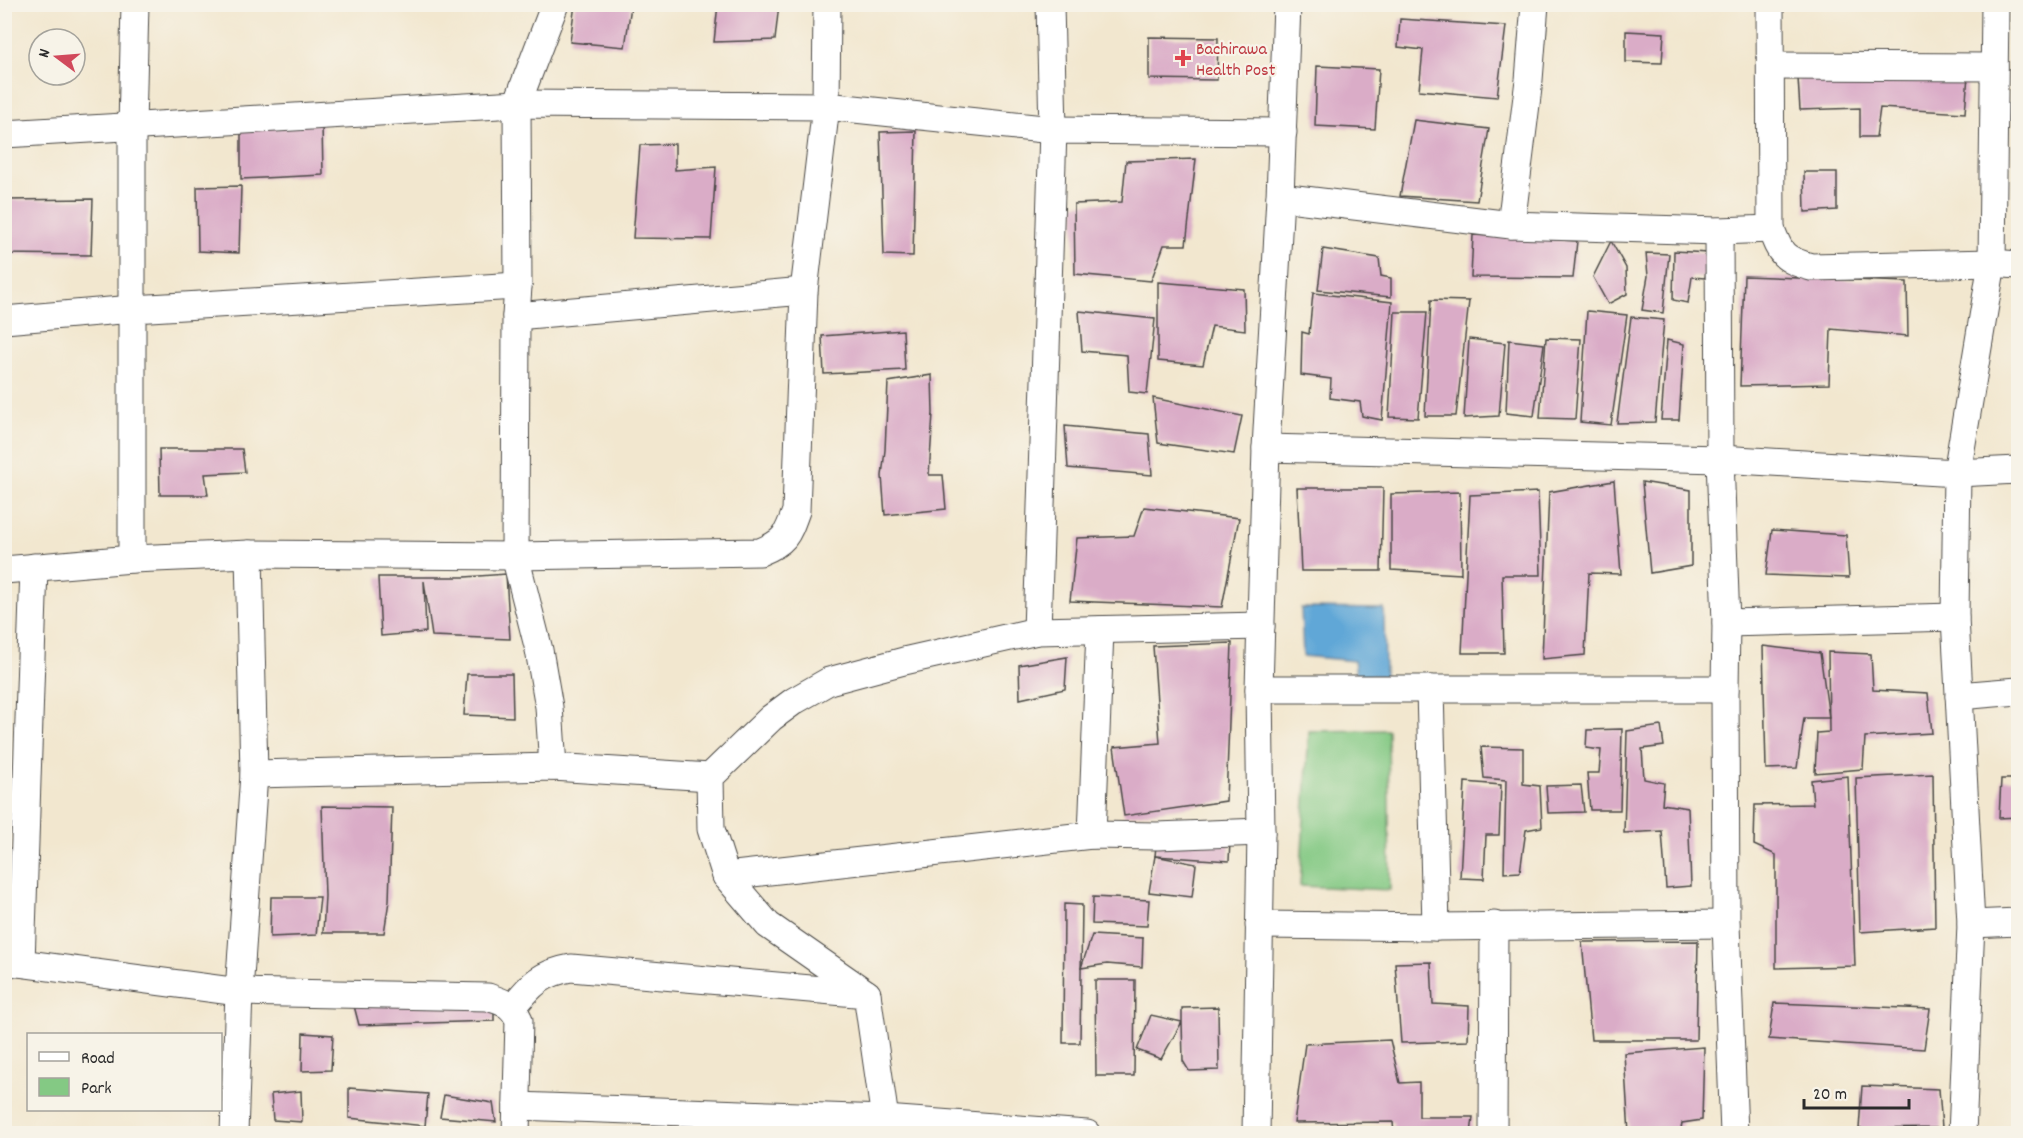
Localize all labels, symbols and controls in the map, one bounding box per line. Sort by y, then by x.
north arrow [27,27,87,87]
place label: Bachirawa Health Post [1196,38,1276,84]
text: N [33,46,57,61]
marker: Bachirawa Health Post [1174,49,1192,67]
legend [27,1033,222,1111]
text: Road [81,1047,115,1072]
scale bar [1804,1072,1909,1110]
text: Park [81,1077,112,1102]
text: 20 m [1813,1083,1847,1108]

